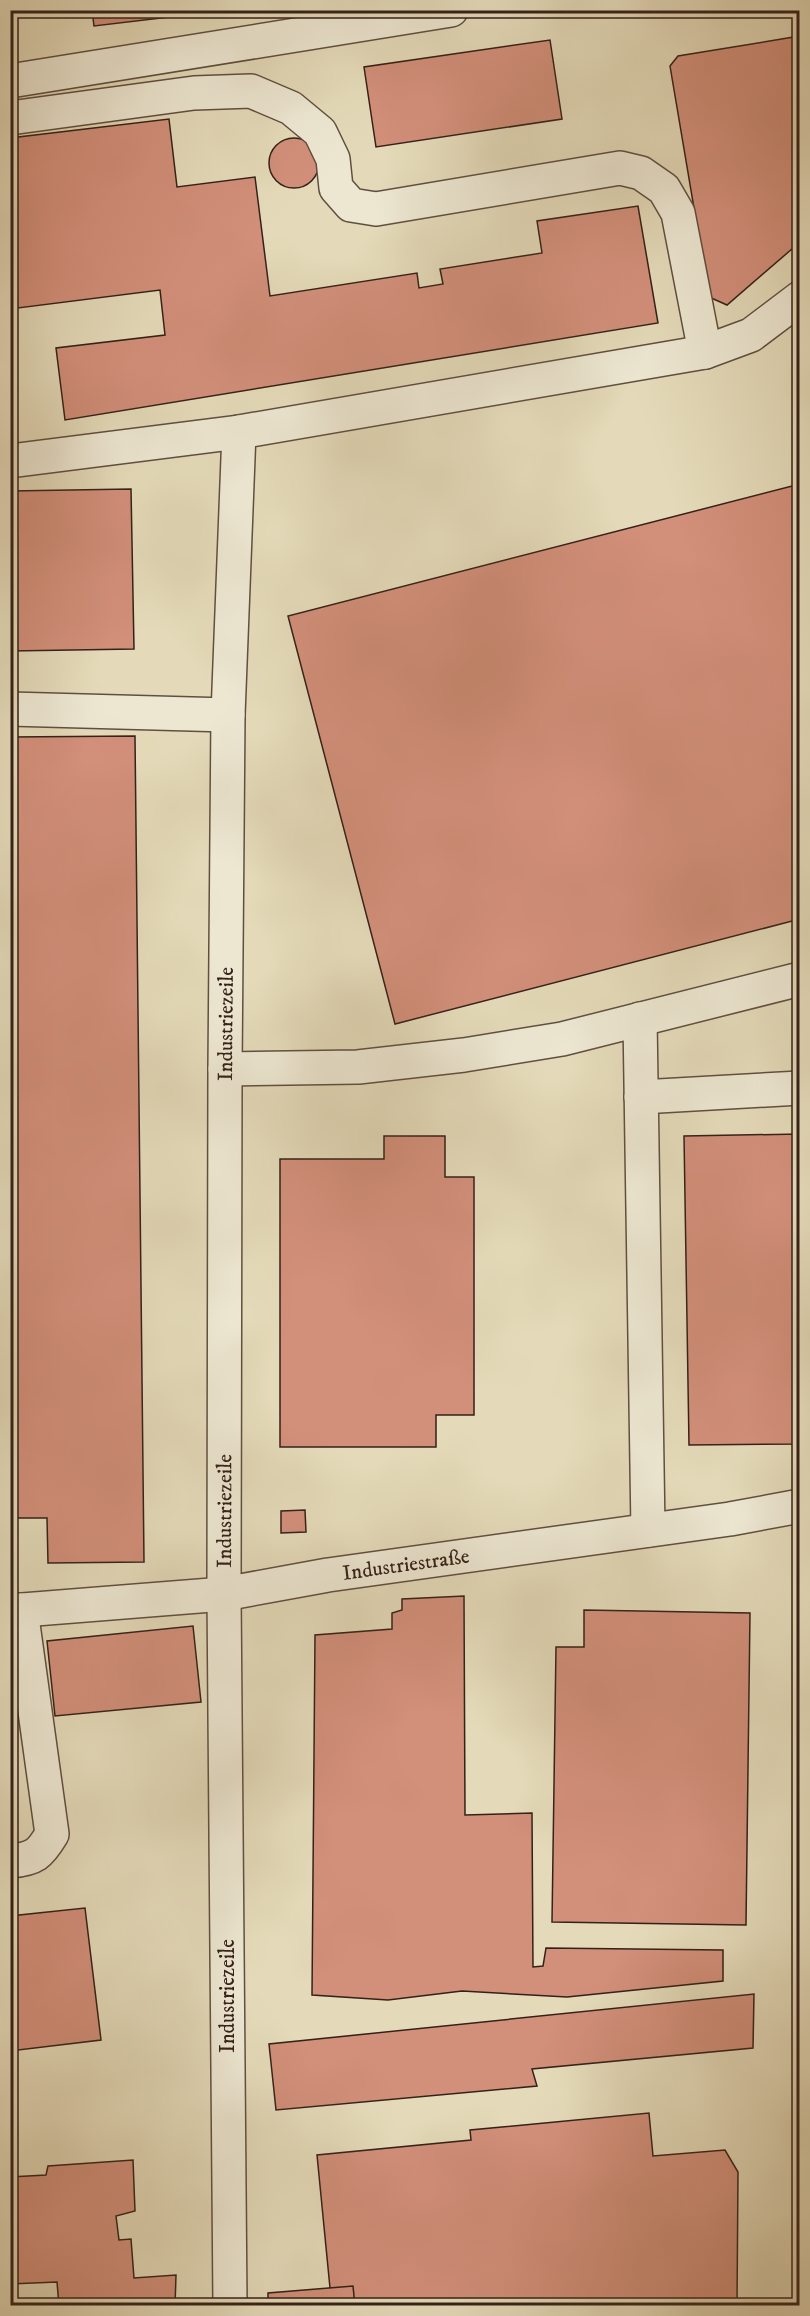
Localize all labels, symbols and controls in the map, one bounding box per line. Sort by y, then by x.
street label: Industriezeile [213,967,240,1081]
street label: Industriezeile [212,1454,238,1568]
street label: Industriestraße [341,1543,471,1587]
street label: Industriezeile [215,1939,241,2053]

